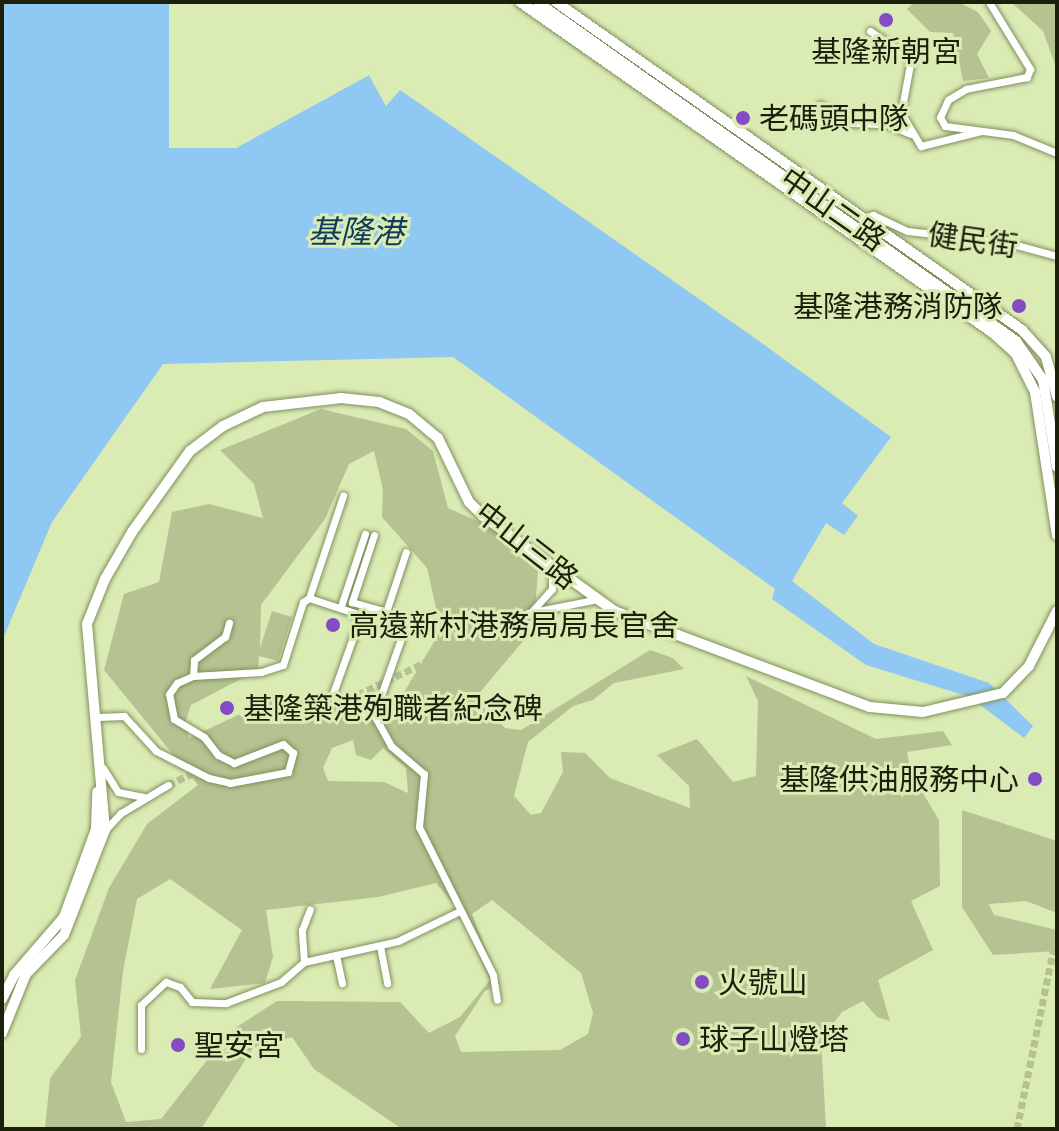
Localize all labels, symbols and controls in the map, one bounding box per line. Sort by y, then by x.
marker: 基隆新朝宮 [877,11,895,29]
place label: 基隆新朝宮 [811,33,961,69]
place label: 老碼頭中隊 [759,100,909,136]
marker: 老碼頭中隊 [734,109,752,127]
street label: 中山二路 [774,160,892,258]
water label: 基隆港 [308,212,404,250]
street label: 健民街 [926,216,1020,264]
place label: 基隆港務消防隊 [793,288,1003,324]
marker: 基隆港務消防隊 [1010,297,1028,315]
street label: 中山三路 [469,494,585,596]
place label: 高遠新村港務局局長官舍 [349,607,679,643]
marker: 高遠新村港務局局長官舍 [324,616,342,634]
place label: 基隆築港殉職者紀念碑 [243,690,543,726]
marker: 基隆築港殉職者紀念碑 [218,699,236,717]
place label: 基隆供油服務中心 [779,761,1019,797]
marker: 基隆供油服務中心 [1026,770,1044,788]
place label: 火號山 [718,964,808,1000]
marker: 火號山 [693,973,711,991]
place label: 球子山燈塔 [699,1021,849,1057]
place label: 聖安宮 [194,1027,284,1063]
marker: 球子山燈塔 [674,1030,692,1048]
marker: 聖安宮 [169,1036,187,1054]

